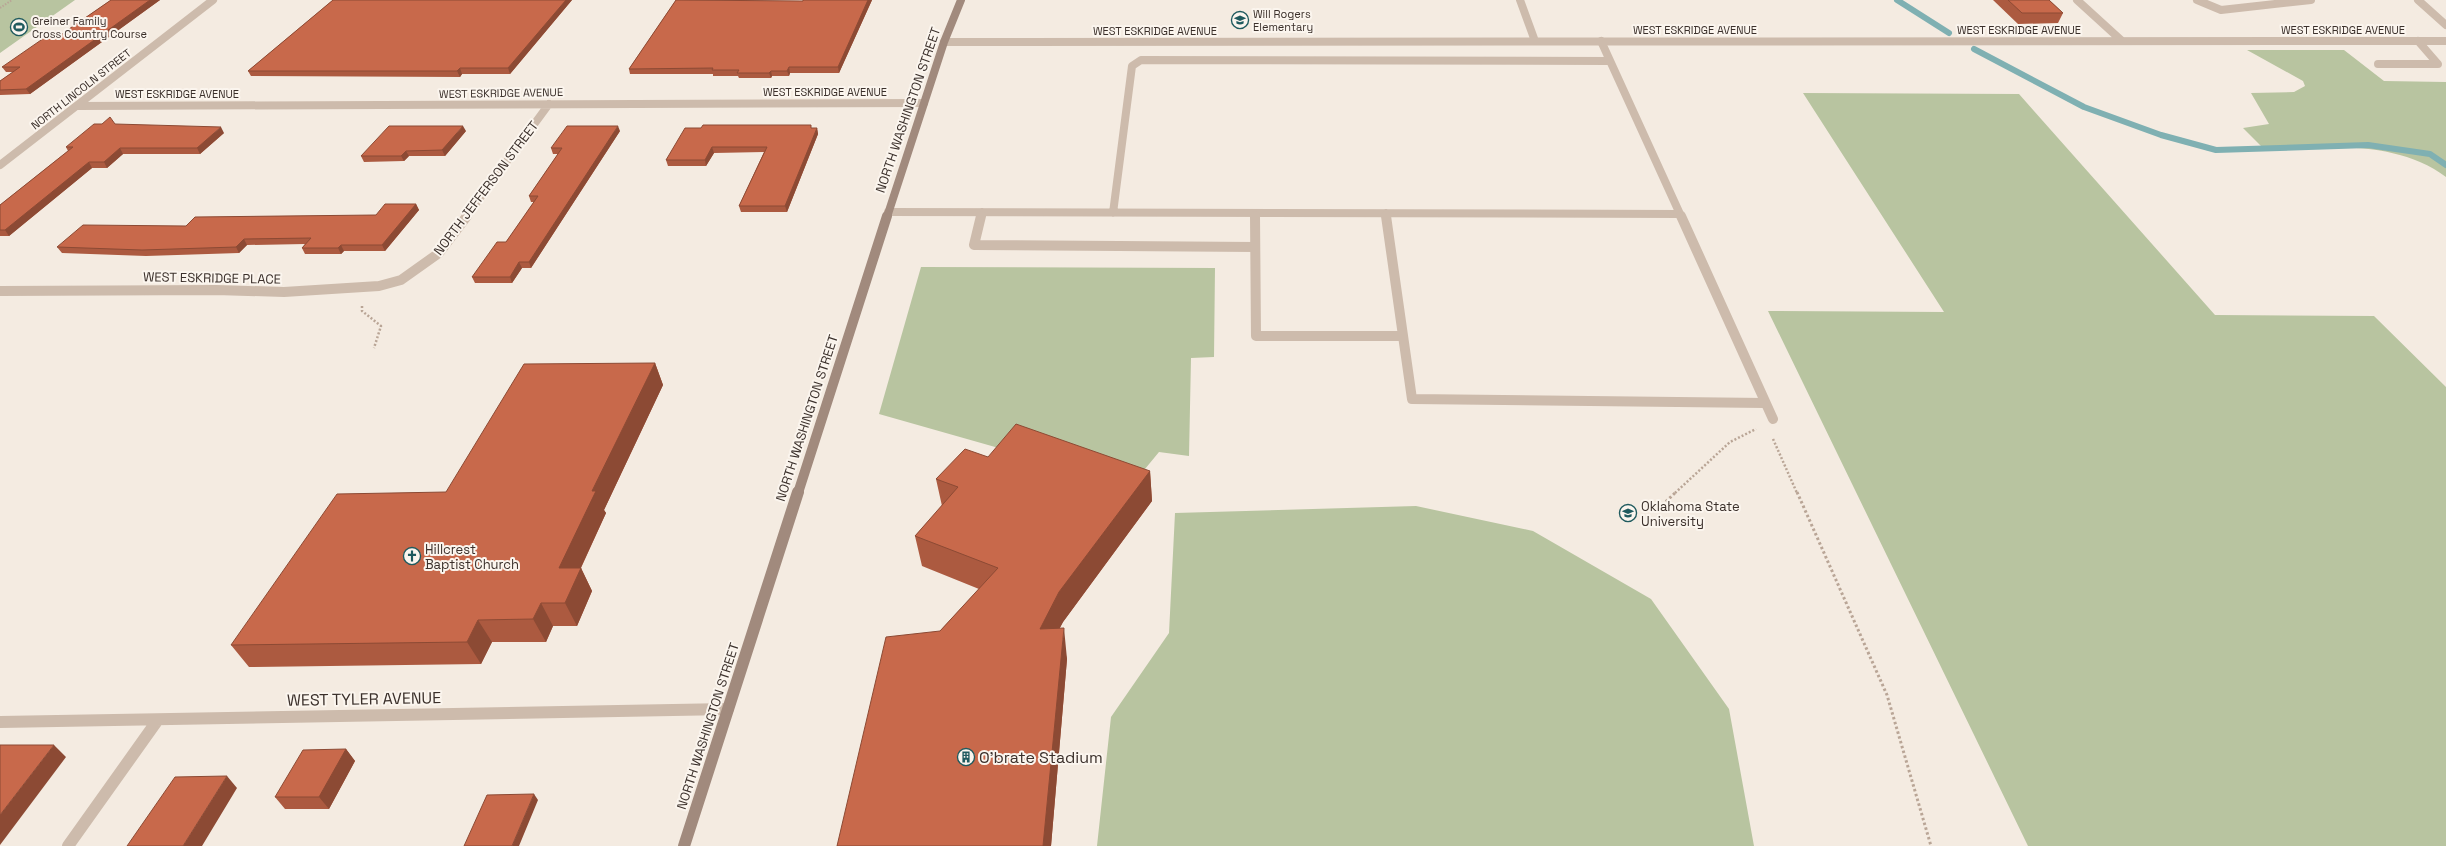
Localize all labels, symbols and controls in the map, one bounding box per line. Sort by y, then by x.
place label: Will Rogers Elementary [1253,7,1313,34]
school or university icon: Will Rogers Elementary [1230,10,1250,30]
place label: Greiner Family Cross Country Course [32,14,147,41]
sports icon: Greiner Family Cross Country Course [9,17,29,37]
street label: WEST ESKRIDGE AVENUE [1633,23,1757,37]
street label: WEST ESKRIDGE AVENUE [1957,23,2081,37]
street label: WEST ESKRIDGE AVENUE [2281,23,2405,37]
street label: WEST ESKRIDGE AVENUE [1093,24,1217,38]
street label: NORTH WASHINGTON STREET [872,25,945,195]
street label: NORTH LINCOLN STREET [28,45,134,132]
street label: WEST ESKRIDGE AVENUE [439,85,563,101]
street label: WEST ESKRIDGE AVENUE [763,85,887,99]
street label: WEST ESKRIDGE AVENUE [115,87,239,101]
street label: NORTH JEFFERSON STREET [430,117,542,259]
street label: WEST ESKRIDGE PLACE [143,268,281,288]
street label: NORTH WASHINGTON STREET [772,332,842,503]
place label: Oklahoma State University [1641,498,1740,530]
school or university icon: Oklahoma State University [1618,503,1638,523]
place label: Hillcrest Baptist Church [425,541,519,573]
church icon: Hillcrest Baptist Church [402,546,422,566]
street label: NORTH WASHINGTON STREET [673,640,743,811]
street label: WEST TYLER AVENUE [287,687,441,711]
building icon: O'brate Stadium [956,747,976,767]
place label: O'brate Stadium [979,747,1103,768]

